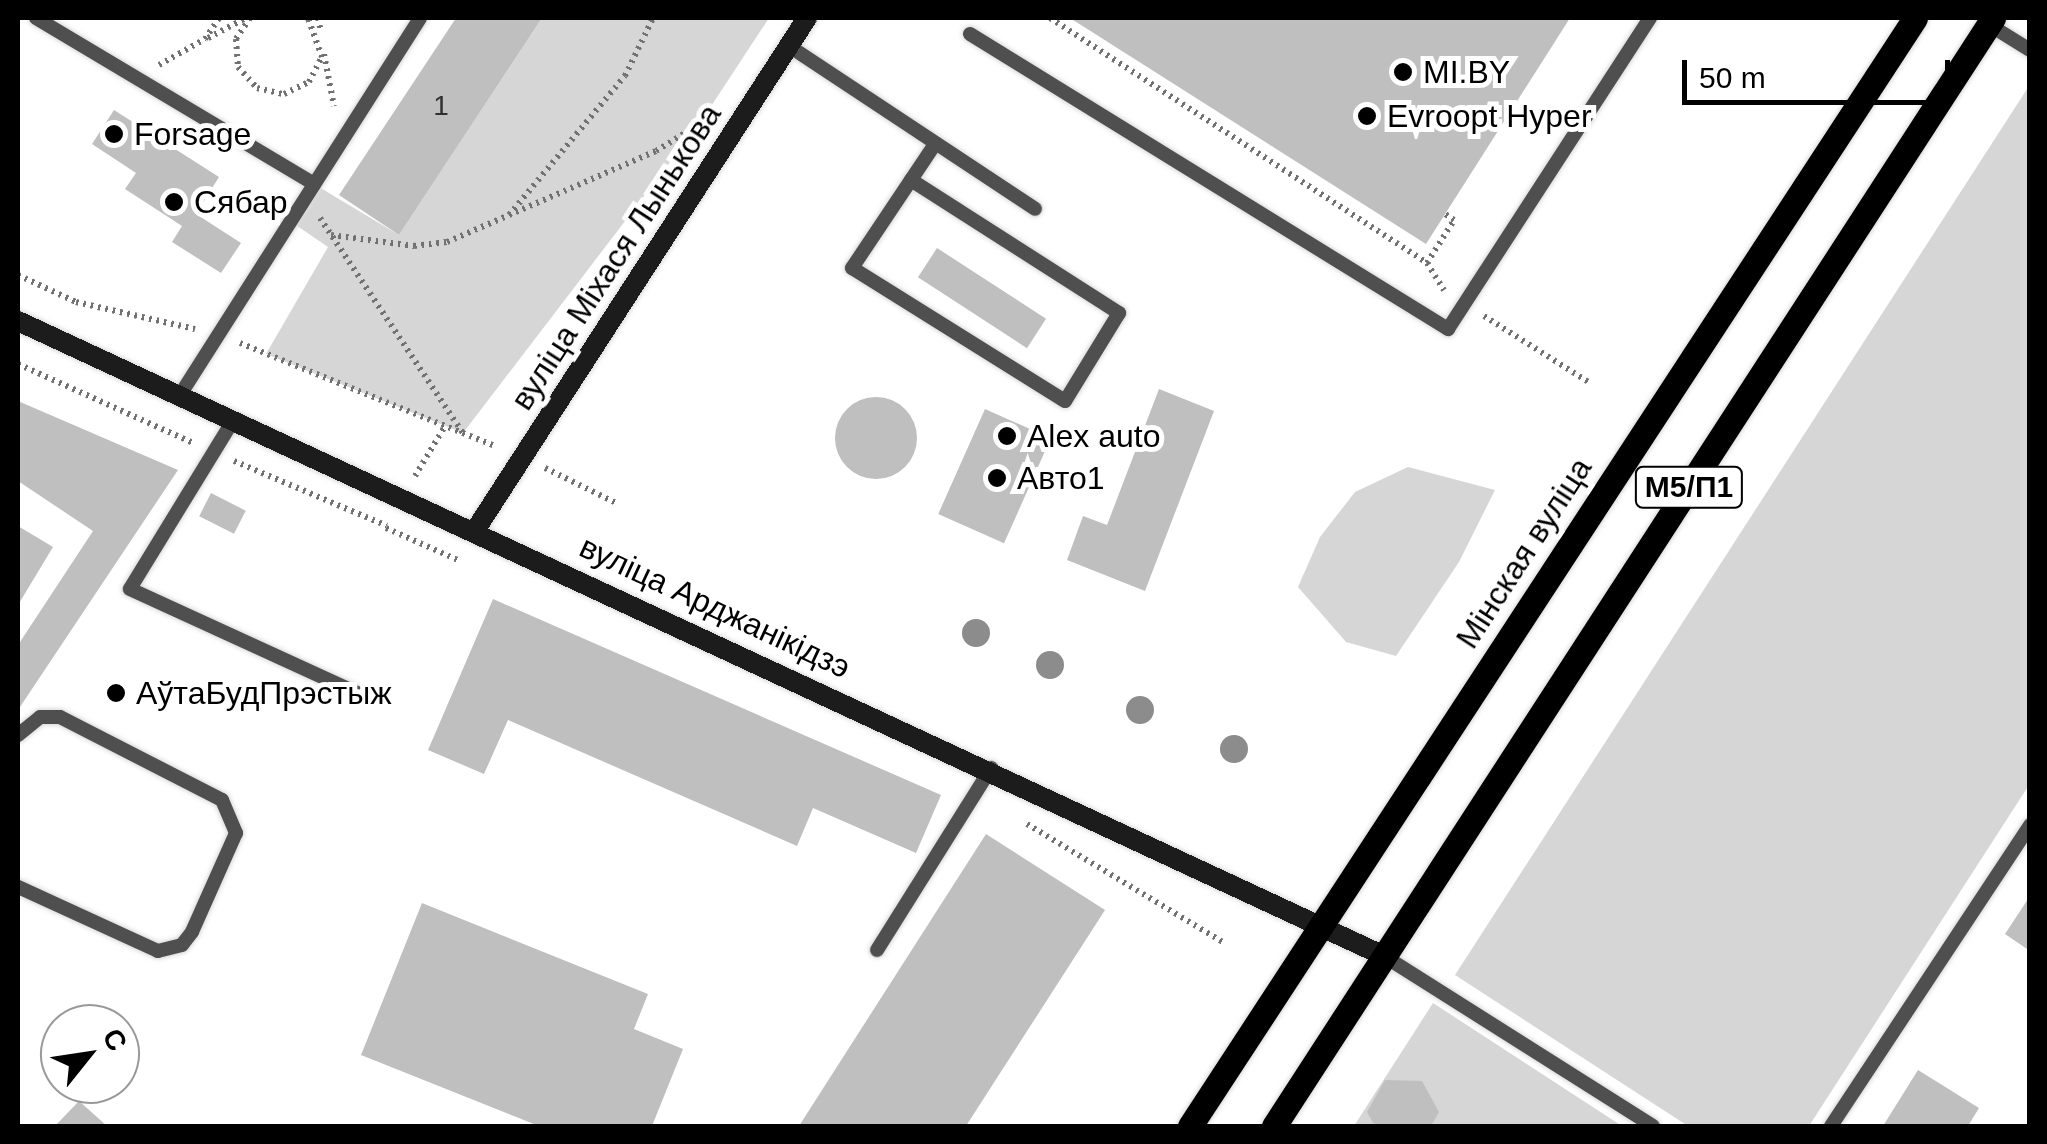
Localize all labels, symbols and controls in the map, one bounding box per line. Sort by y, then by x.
scale bar [1687,40,1954,102]
place label: MI.BY [1423,53,1510,91]
marker: MI.BY [1392,61,1414,83]
text: 50 m [1699,61,1766,94]
house number: 1 [433,89,449,123]
street label: вуліца Міхася Лынькова [503,97,729,417]
place label: Evroopt Hyper [1387,97,1592,135]
marker: Evroopt Hyper [1356,105,1378,127]
place label: Forsage [134,115,251,153]
marker: Forsage [103,123,125,145]
place label: Сябар [194,183,288,221]
marker: Сябар [163,191,185,213]
place label: Alex auto [1027,417,1160,455]
marker: Alex auto [996,425,1018,447]
street label: Мінская вуліца [1448,450,1600,656]
place label: Авто1 [1017,459,1105,497]
road number: М5/П1 [1634,462,1744,512]
marker: Авто1 [986,467,1008,489]
street label: вуліца Арджанікідзэ [574,527,856,687]
place label: АўтаБудПрэстыж [136,674,392,712]
marker: АўтаБудПрэстыж [105,682,127,704]
north arrow [40,1004,140,1104]
text: С [96,1023,133,1056]

